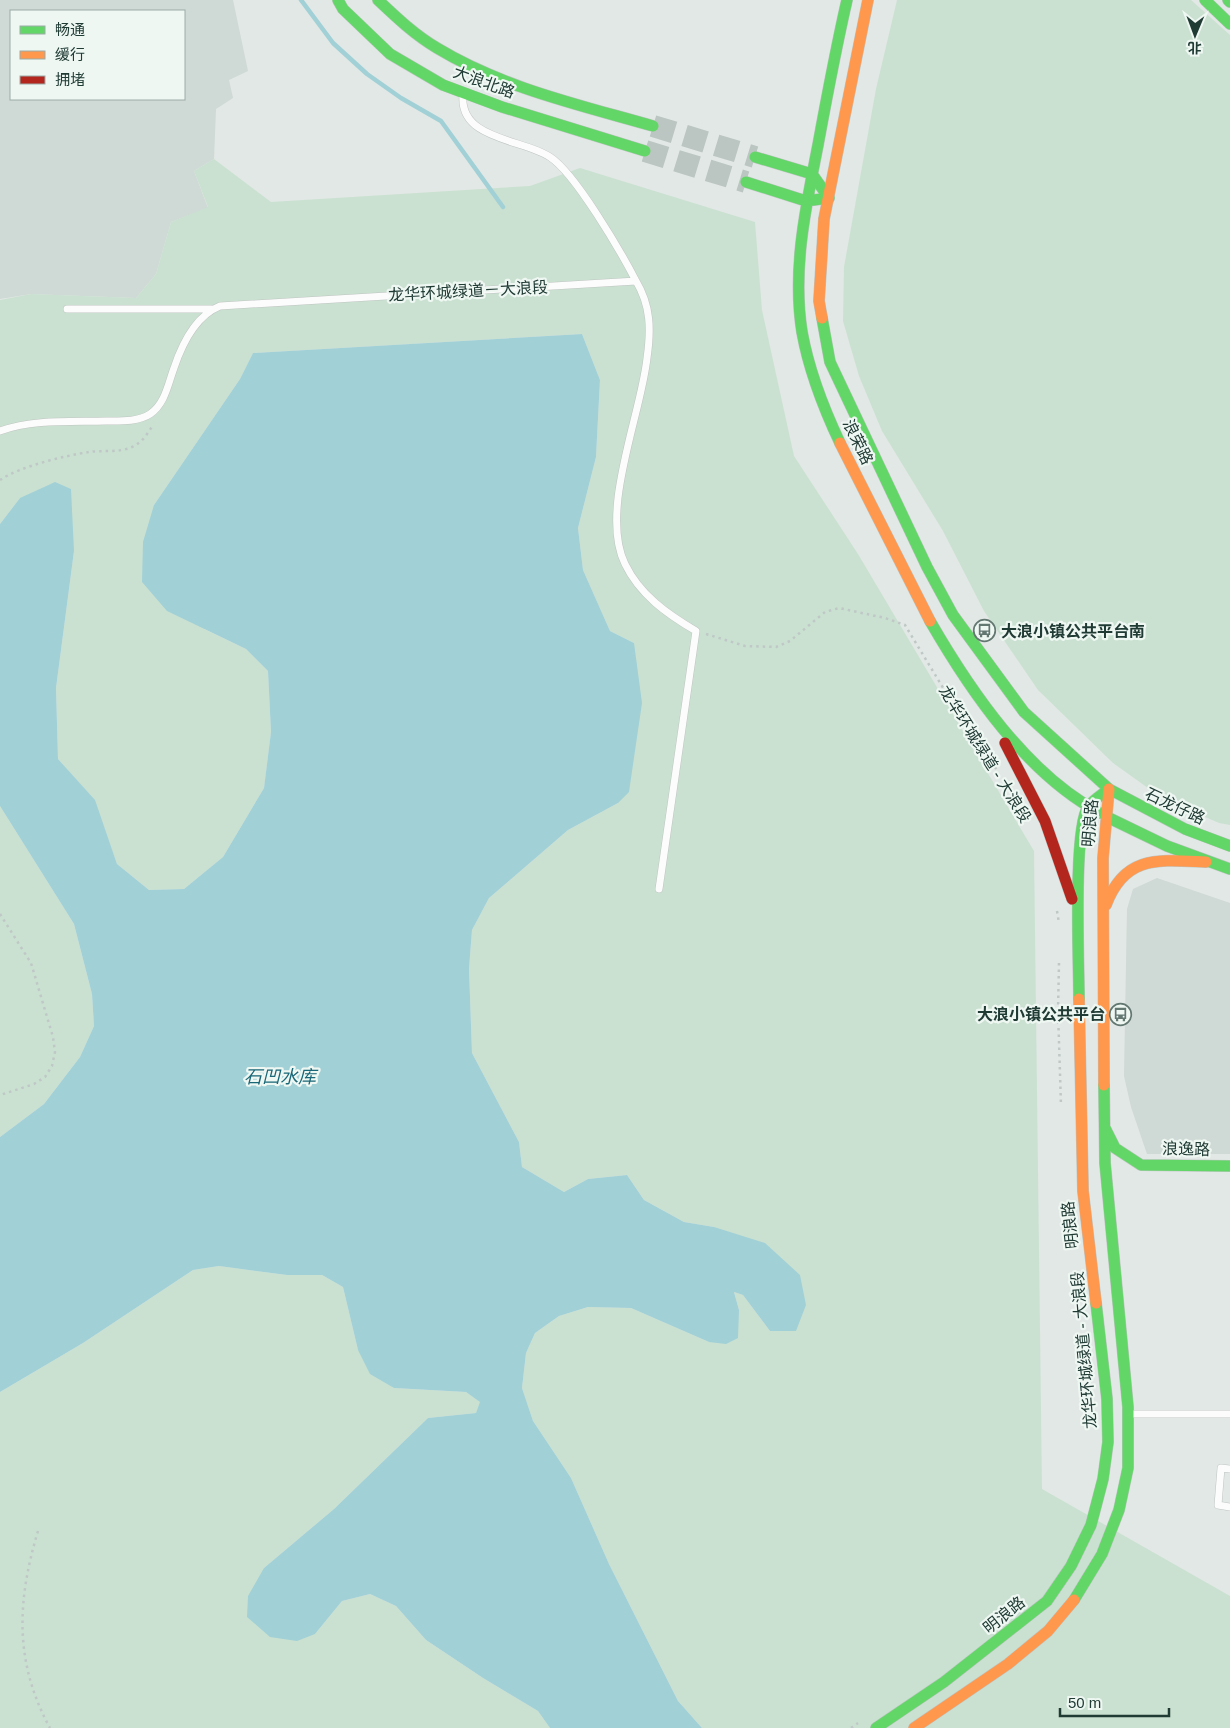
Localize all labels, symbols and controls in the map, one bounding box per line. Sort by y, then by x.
legend [10,10,185,100]
north arrow [1170,10,1220,60]
text: 畅通 [55,21,85,38]
text: 北 [1188,40,1202,56]
text: 缓行 [55,46,85,63]
street label: 大浪北路 [451,63,517,101]
text: 拥堵 [55,71,85,88]
street label: 龙华环城绿道－大浪段 [388,278,548,304]
street label: 浪荣路 [840,417,876,467]
bus stop icon: 大浪小镇公共平台南 [973,619,997,643]
place label: 大浪小镇公共平台南 [1001,622,1145,640]
street label: 龙华环城绿道 - 大浪段 [936,682,1034,826]
street label: 石龙仔路 [1142,785,1208,827]
street label: 明浪路 [1079,798,1101,848]
bus stop icon: 大浪小镇公共平台 [1109,1002,1133,1026]
place label: 大浪小镇公共平台 [977,1005,1105,1023]
water label: 石凹水库 [244,1067,319,1087]
street label: 浪逸路 [1162,1140,1210,1158]
street label: 明浪路 [1059,1200,1081,1250]
street label: 龙华环城绿道 - 大浪段 [1069,1270,1099,1430]
street label: 明浪路 [980,1593,1028,1637]
scale bar [1060,1686,1169,1718]
text: 50 m [1068,1694,1101,1711]

